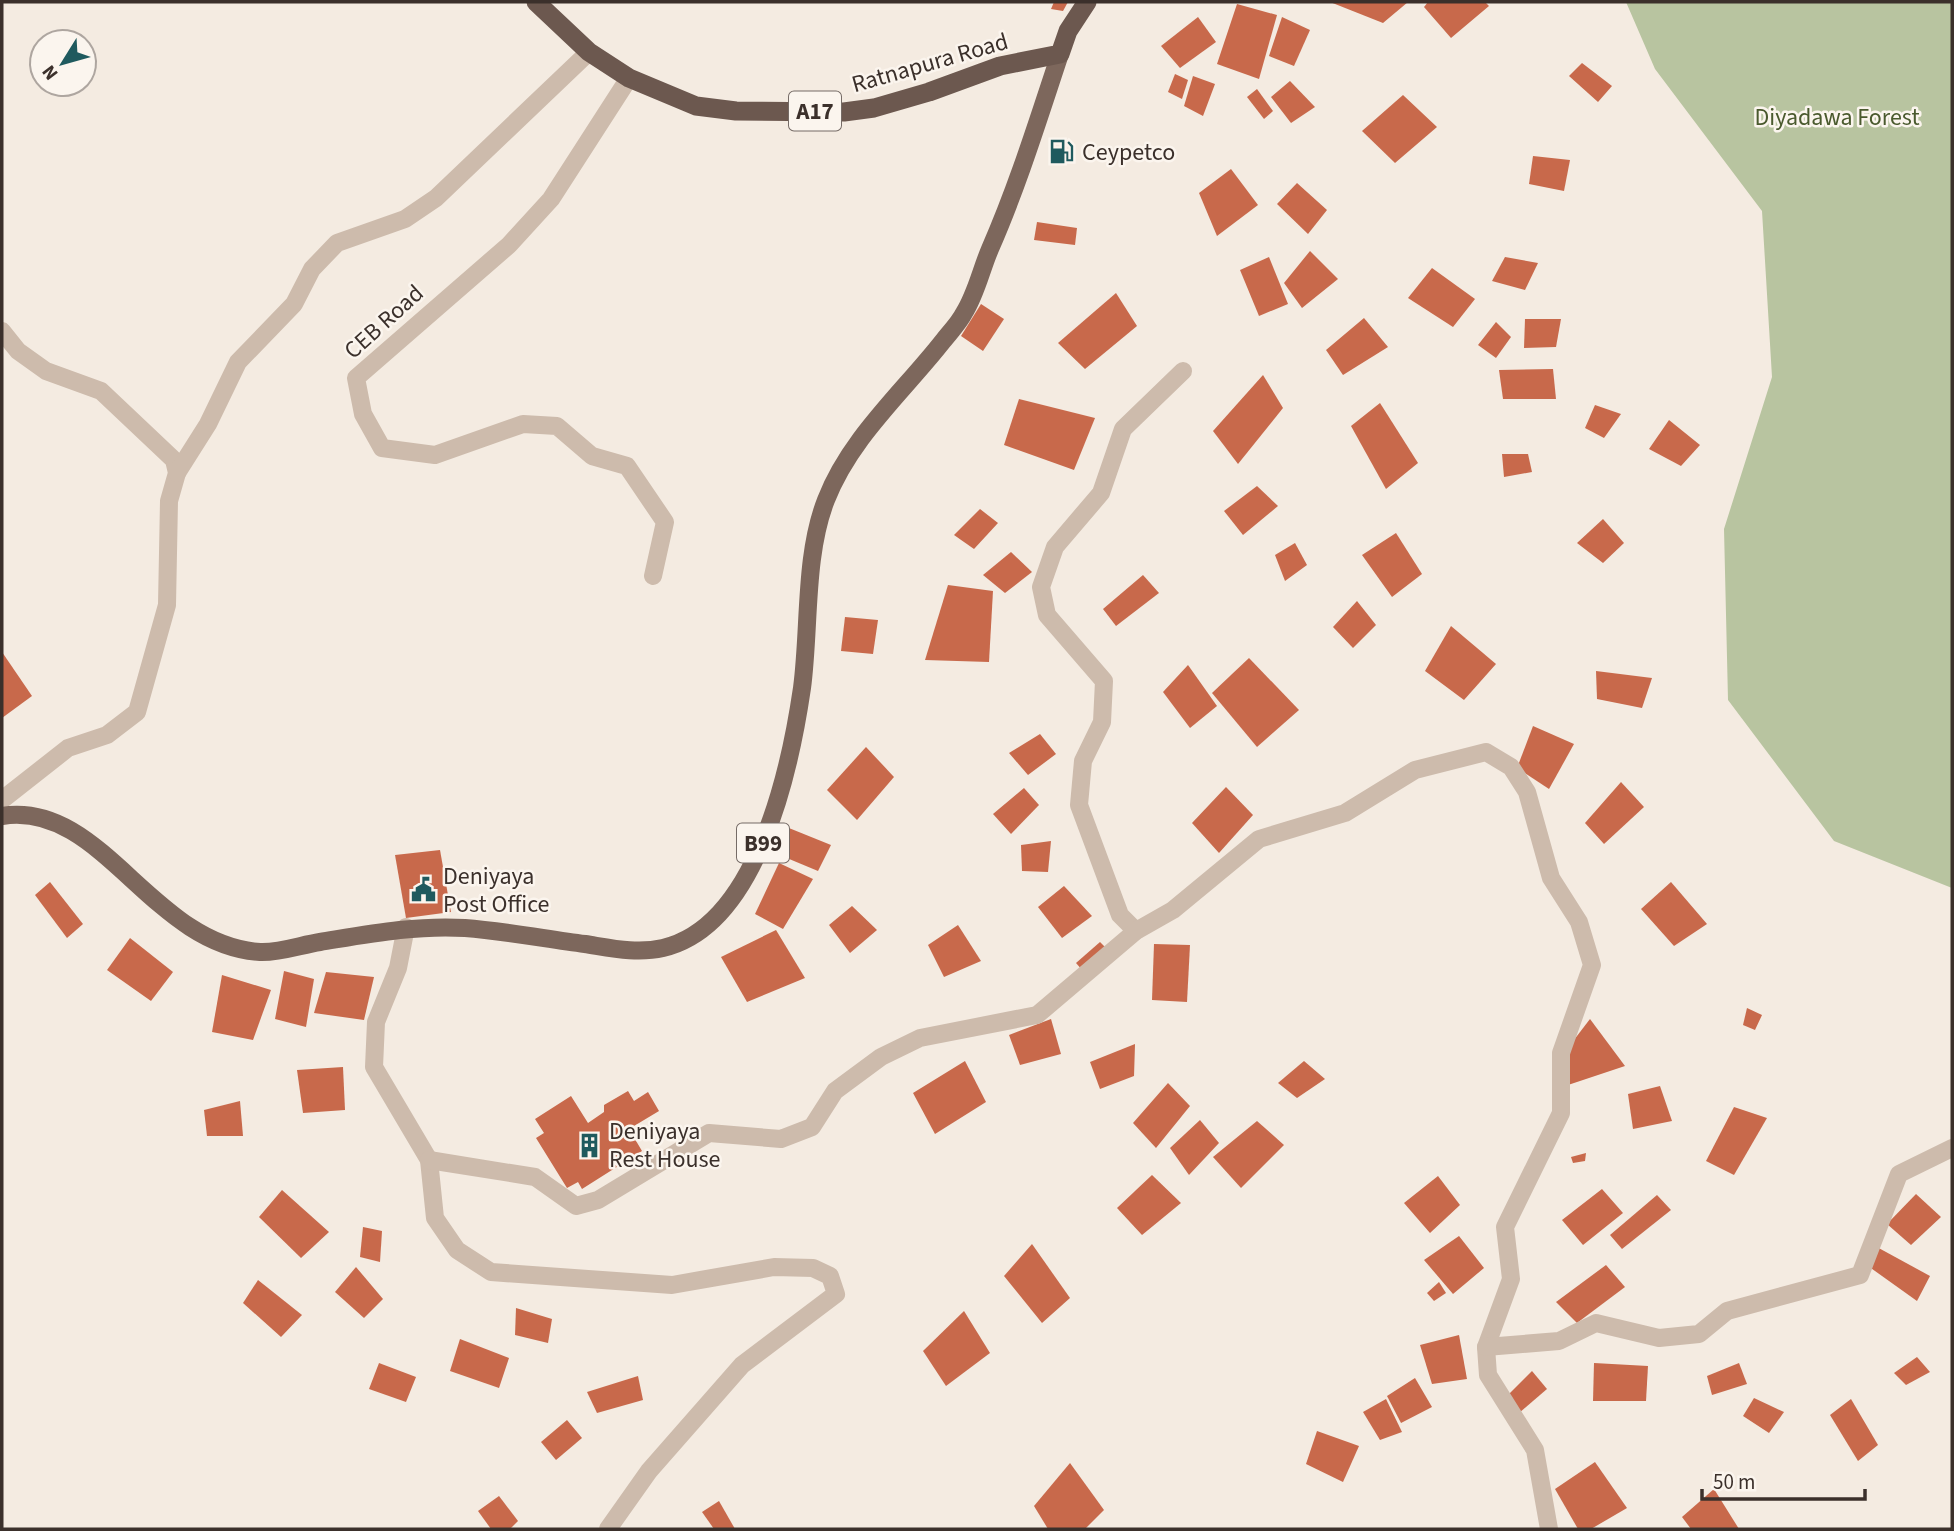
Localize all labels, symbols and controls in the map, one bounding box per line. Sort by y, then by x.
street label: Ratnapura Road [848,24,1012,102]
north arrow [28,28,98,98]
text: N [36,59,65,86]
road number: A17 [789,92,841,130]
park label: Diyadawa Forest [1754,100,1920,135]
place label: Ceypetco [1082,135,1175,170]
fuel station icon: Ceypetco [1048,138,1076,166]
street label: CEB Road [336,277,432,367]
road number: B99 [737,824,789,862]
place label: Deniyaya Post Office [443,859,549,922]
public building icon: Deniyaya Post Office [409,876,437,904]
place label: Deniyaya Rest House [609,1114,720,1177]
building icon: Deniyaya Rest House [575,1131,603,1159]
scale bar [1702,1458,1865,1502]
text: 50 m [1713,1467,1755,1497]

